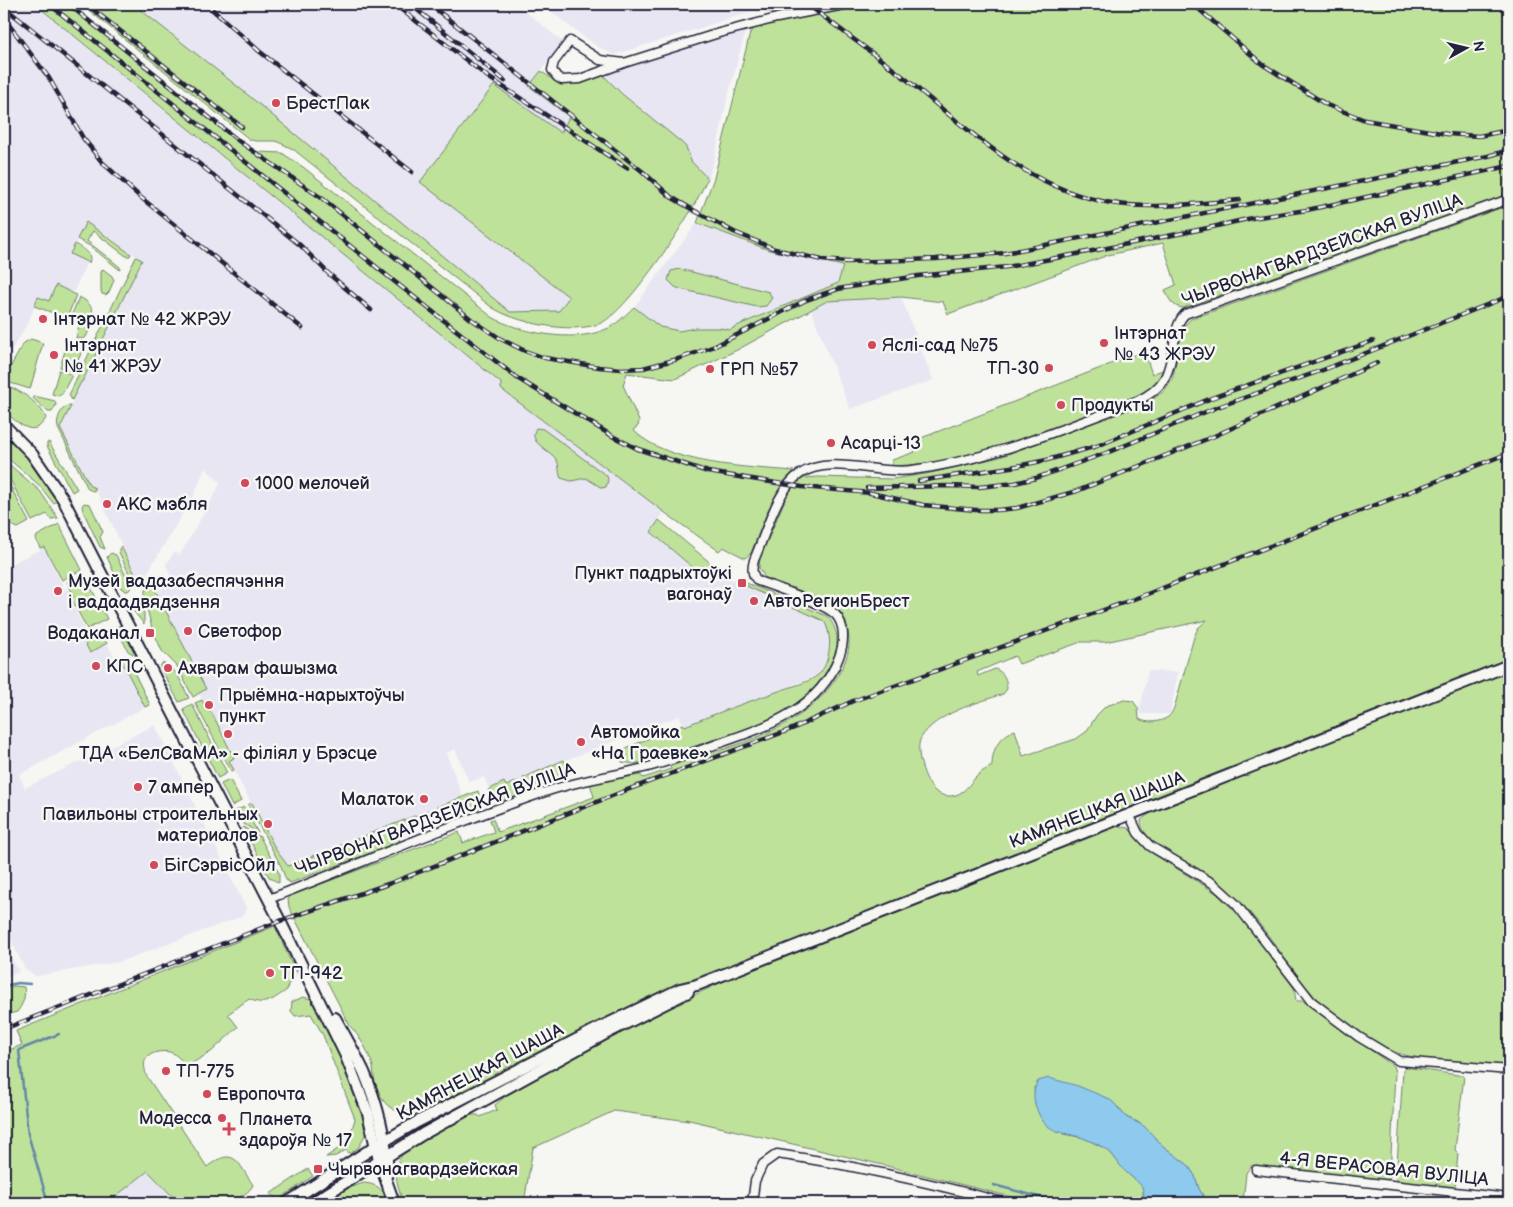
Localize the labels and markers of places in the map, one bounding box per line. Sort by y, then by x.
place label: БрестПак [286,93,370,114]
marker: БрестПак [270,97,282,109]
place label: Інтэрнат № 42 ЖРЭУ [53,309,231,330]
marker: Інтэрнат № 42 ЖРЭУ [37,313,49,325]
place label: Інтэрнат № 43 ЖРЭУ [1114,323,1216,365]
place label: Інтэрнат № 41 ЖРЭУ [64,335,162,377]
place label: Яслі-сад №75 [882,335,998,356]
marker: Інтэрнат № 43 ЖРЭУ [1098,337,1110,349]
marker: Яслі-сад №75 [866,339,878,351]
marker: Інтэрнат № 41 ЖРЭУ [48,349,60,361]
place label: ТП-30 [987,358,1039,379]
place label: ГРП №57 [720,359,798,380]
marker: ТП-30 [1043,362,1055,374]
marker: ГРП №57 [704,363,716,375]
place label: Продукты [1071,395,1154,416]
marker: Продукты [1055,399,1067,411]
place label: Асарці-13 [840,433,921,454]
marker: Асарці-13 [825,437,837,449]
place label: 1000 мелочей [255,473,370,494]
marker: 1000 мелочей [239,477,251,489]
place label: АКС мэбля [116,494,207,515]
marker: АКС мэбля [101,498,113,510]
place label: Пункт падрыхтоўкі вагонаў [574,563,733,605]
place label: Музей вадазабеспячэння і вадаадвядзення [68,571,284,613]
marker: Пункт падрыхтоўкі вагонаў [736,577,748,589]
marker: Музей вадазабеспячэння і вадаадвядзення [52,585,64,597]
place label: АвтоРегионБрест [763,591,910,612]
marker: АвтоРегионБрест [748,595,760,607]
place label: Светофор [198,621,282,642]
place label: Водаканал [47,623,140,644]
marker: Светофор [182,625,194,637]
marker: Водаканал [144,627,156,639]
place label: КПС [106,656,143,677]
place label: Ахвярам фашызма [177,658,338,679]
marker: КПС [90,660,102,672]
marker: Ахвярам фашызма [162,662,174,674]
place label: Прыёмна-нарыхтоўчы пункт [219,685,405,727]
marker: Прыёмна-нарыхтоўчы пункт [203,699,215,711]
place label: Автомойка «На Граевке» [590,722,709,764]
marker: ТДА «БелСваМА» - філіял у Брэсце [222,728,234,740]
marker: Автомойка «На Граевке» [575,736,587,748]
place label: ТДА «БелСваМА» - філіял у Брэсце [79,743,377,764]
place label: 7 ампер [148,777,214,798]
marker: 7 ампер [132,781,144,793]
place label: Малаток [340,789,414,810]
marker: Малаток [418,793,430,805]
place label: Павильоны строительных материалов [42,804,259,846]
marker: Павильоны строительных материалов [262,818,274,830]
place label: БігСэрвісОйл [164,855,276,876]
marker: БігСэрвісОйл [148,859,160,871]
place label: ТП-942 [280,963,343,984]
marker: ТП-942 [264,967,276,979]
place label: ТП-775 [176,1061,235,1082]
marker: ТП-775 [160,1065,172,1077]
place label: Европочта [217,1084,306,1105]
marker: Европочта [201,1088,213,1100]
place label: Модесса [139,1108,212,1129]
place label: Планета здароўя № 17 [239,1109,352,1151]
marker: Модесса [216,1112,228,1124]
marker: Планета здароўя № 17 [223,1123,235,1135]
place label: Чырвонагвардзейская [328,1159,518,1180]
marker: Чырвонагвардзейская [312,1163,324,1175]

